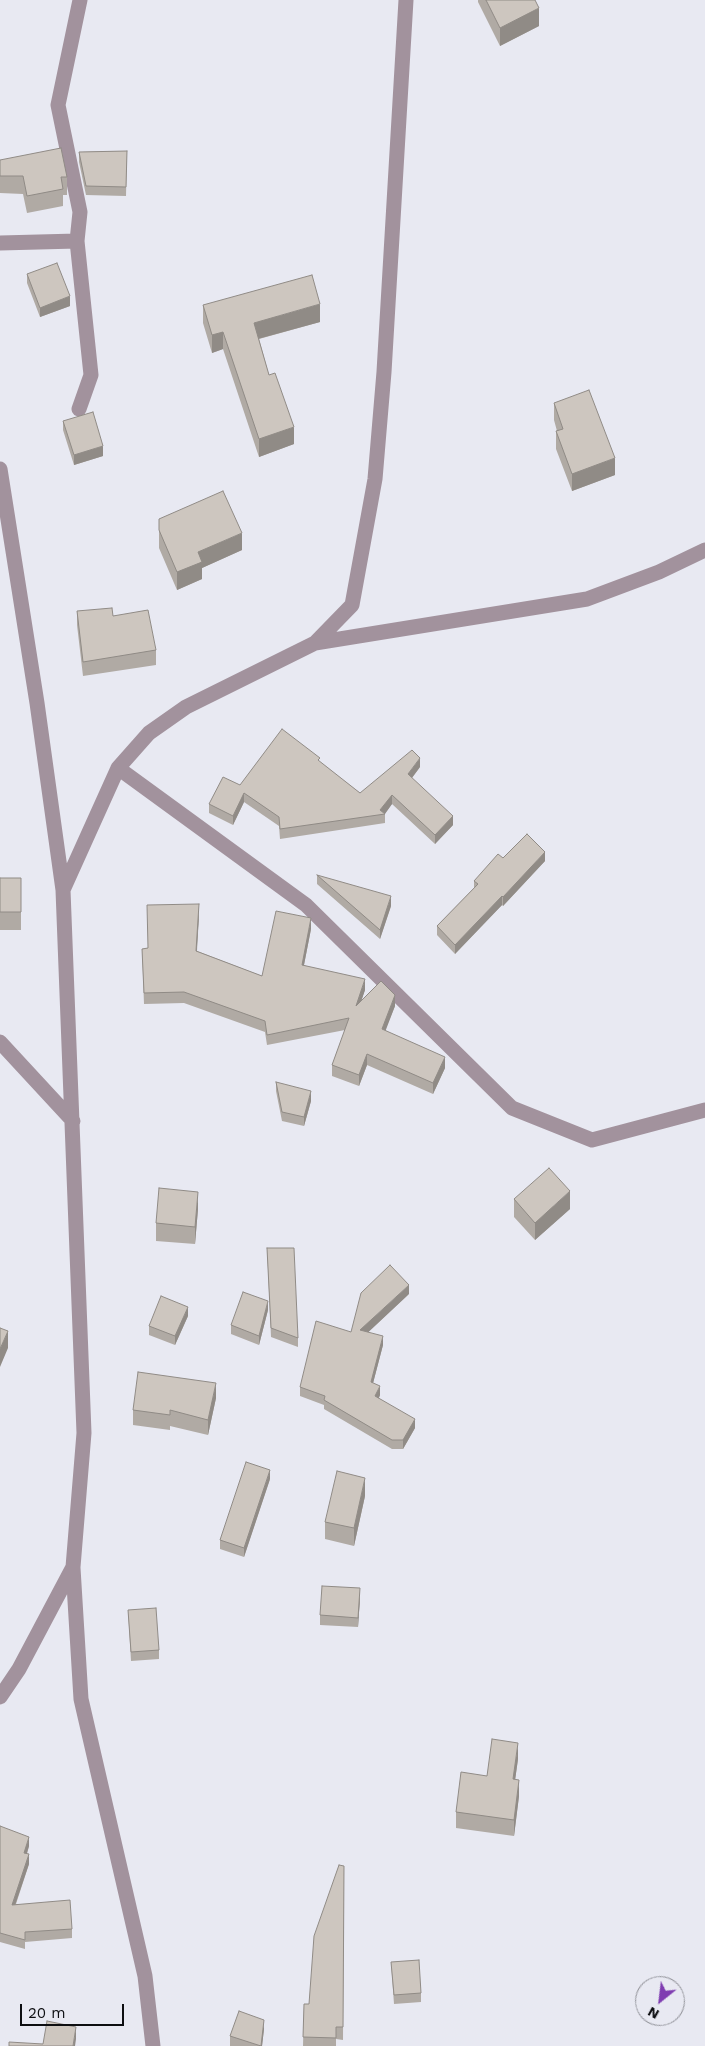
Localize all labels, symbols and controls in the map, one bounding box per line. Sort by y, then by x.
north arrow [635,1976,685,2026]
scale bar [22,1994,126,2026]
text: 20 m [28,2004,66,2022]
text: N [645,2004,662,2023]

